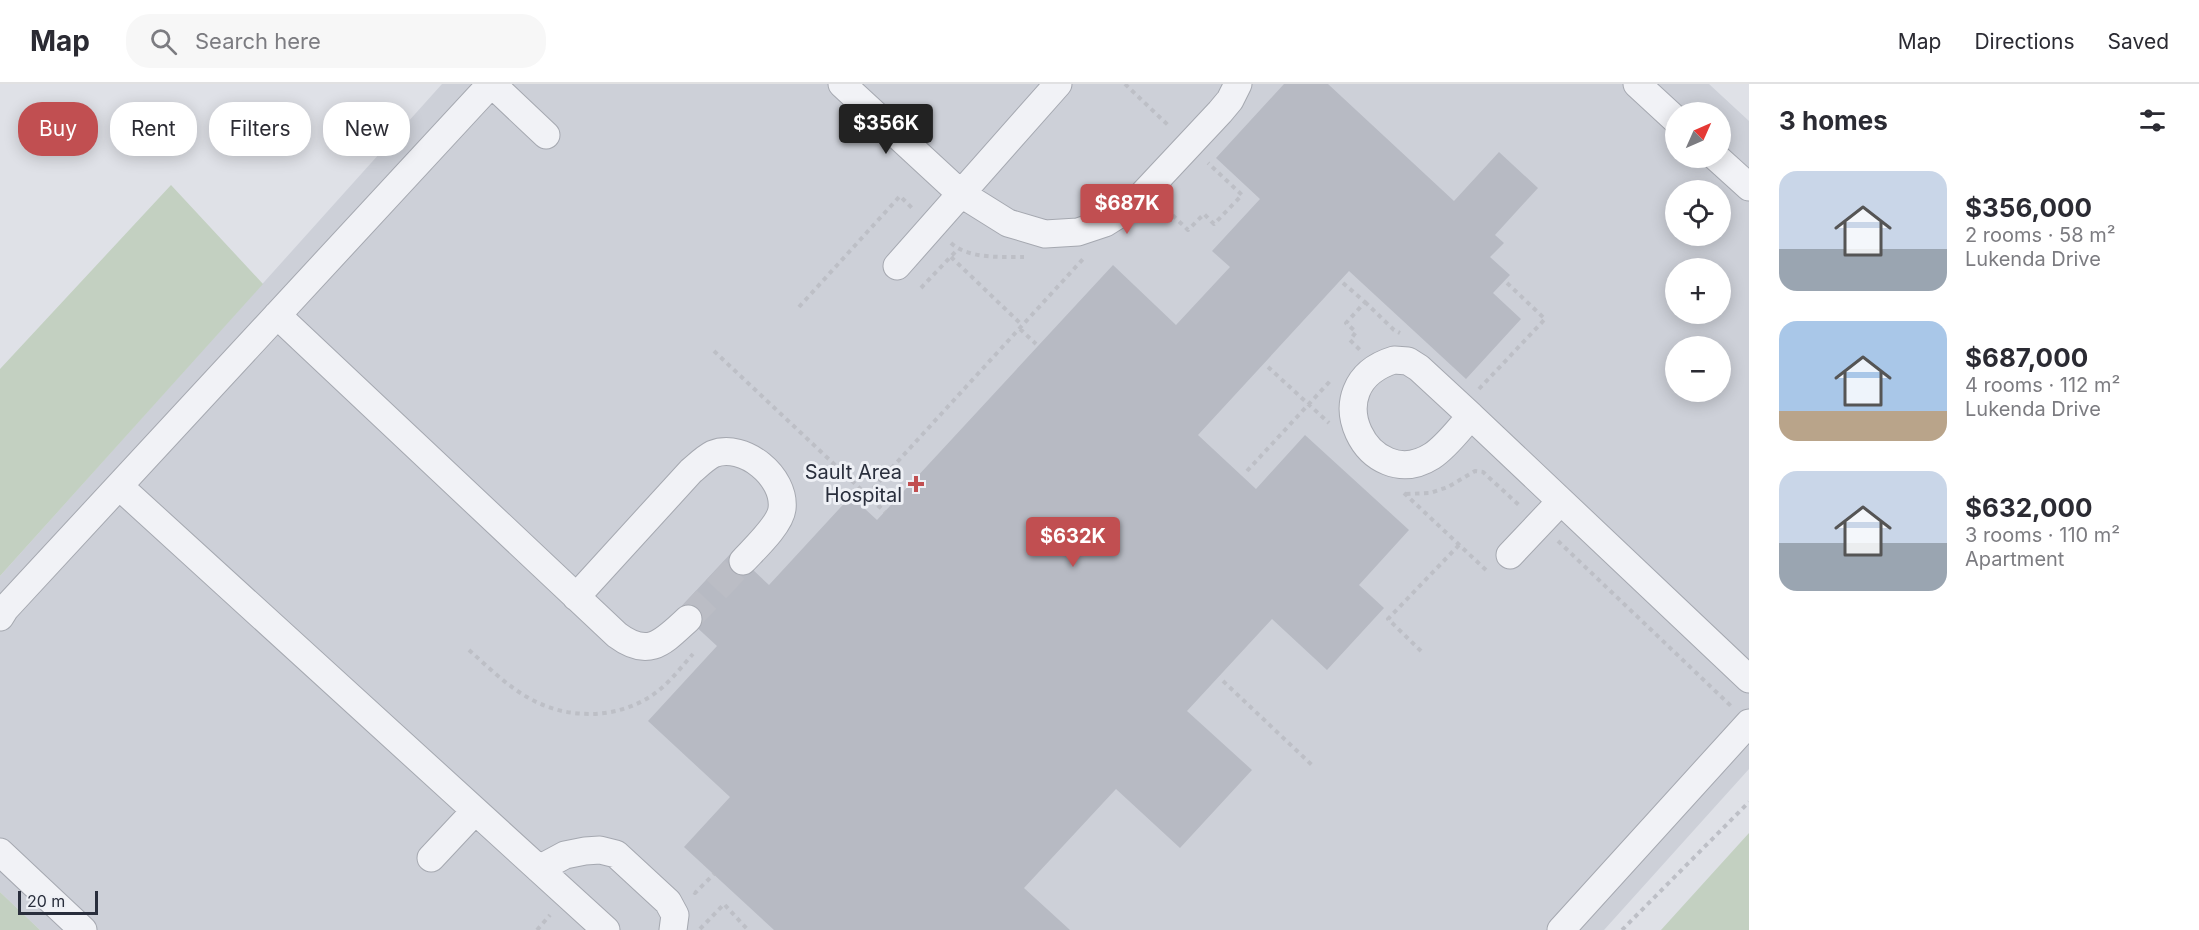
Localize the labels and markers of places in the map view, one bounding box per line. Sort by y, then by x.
pin: $356K [844,104,928,155]
pin: $687K [1085,184,1169,235]
place label: Sault Area Hospital [805,460,902,507]
marker: Sault Area Hospital [907,475,925,493]
pin: $632K [1031,517,1115,568]

